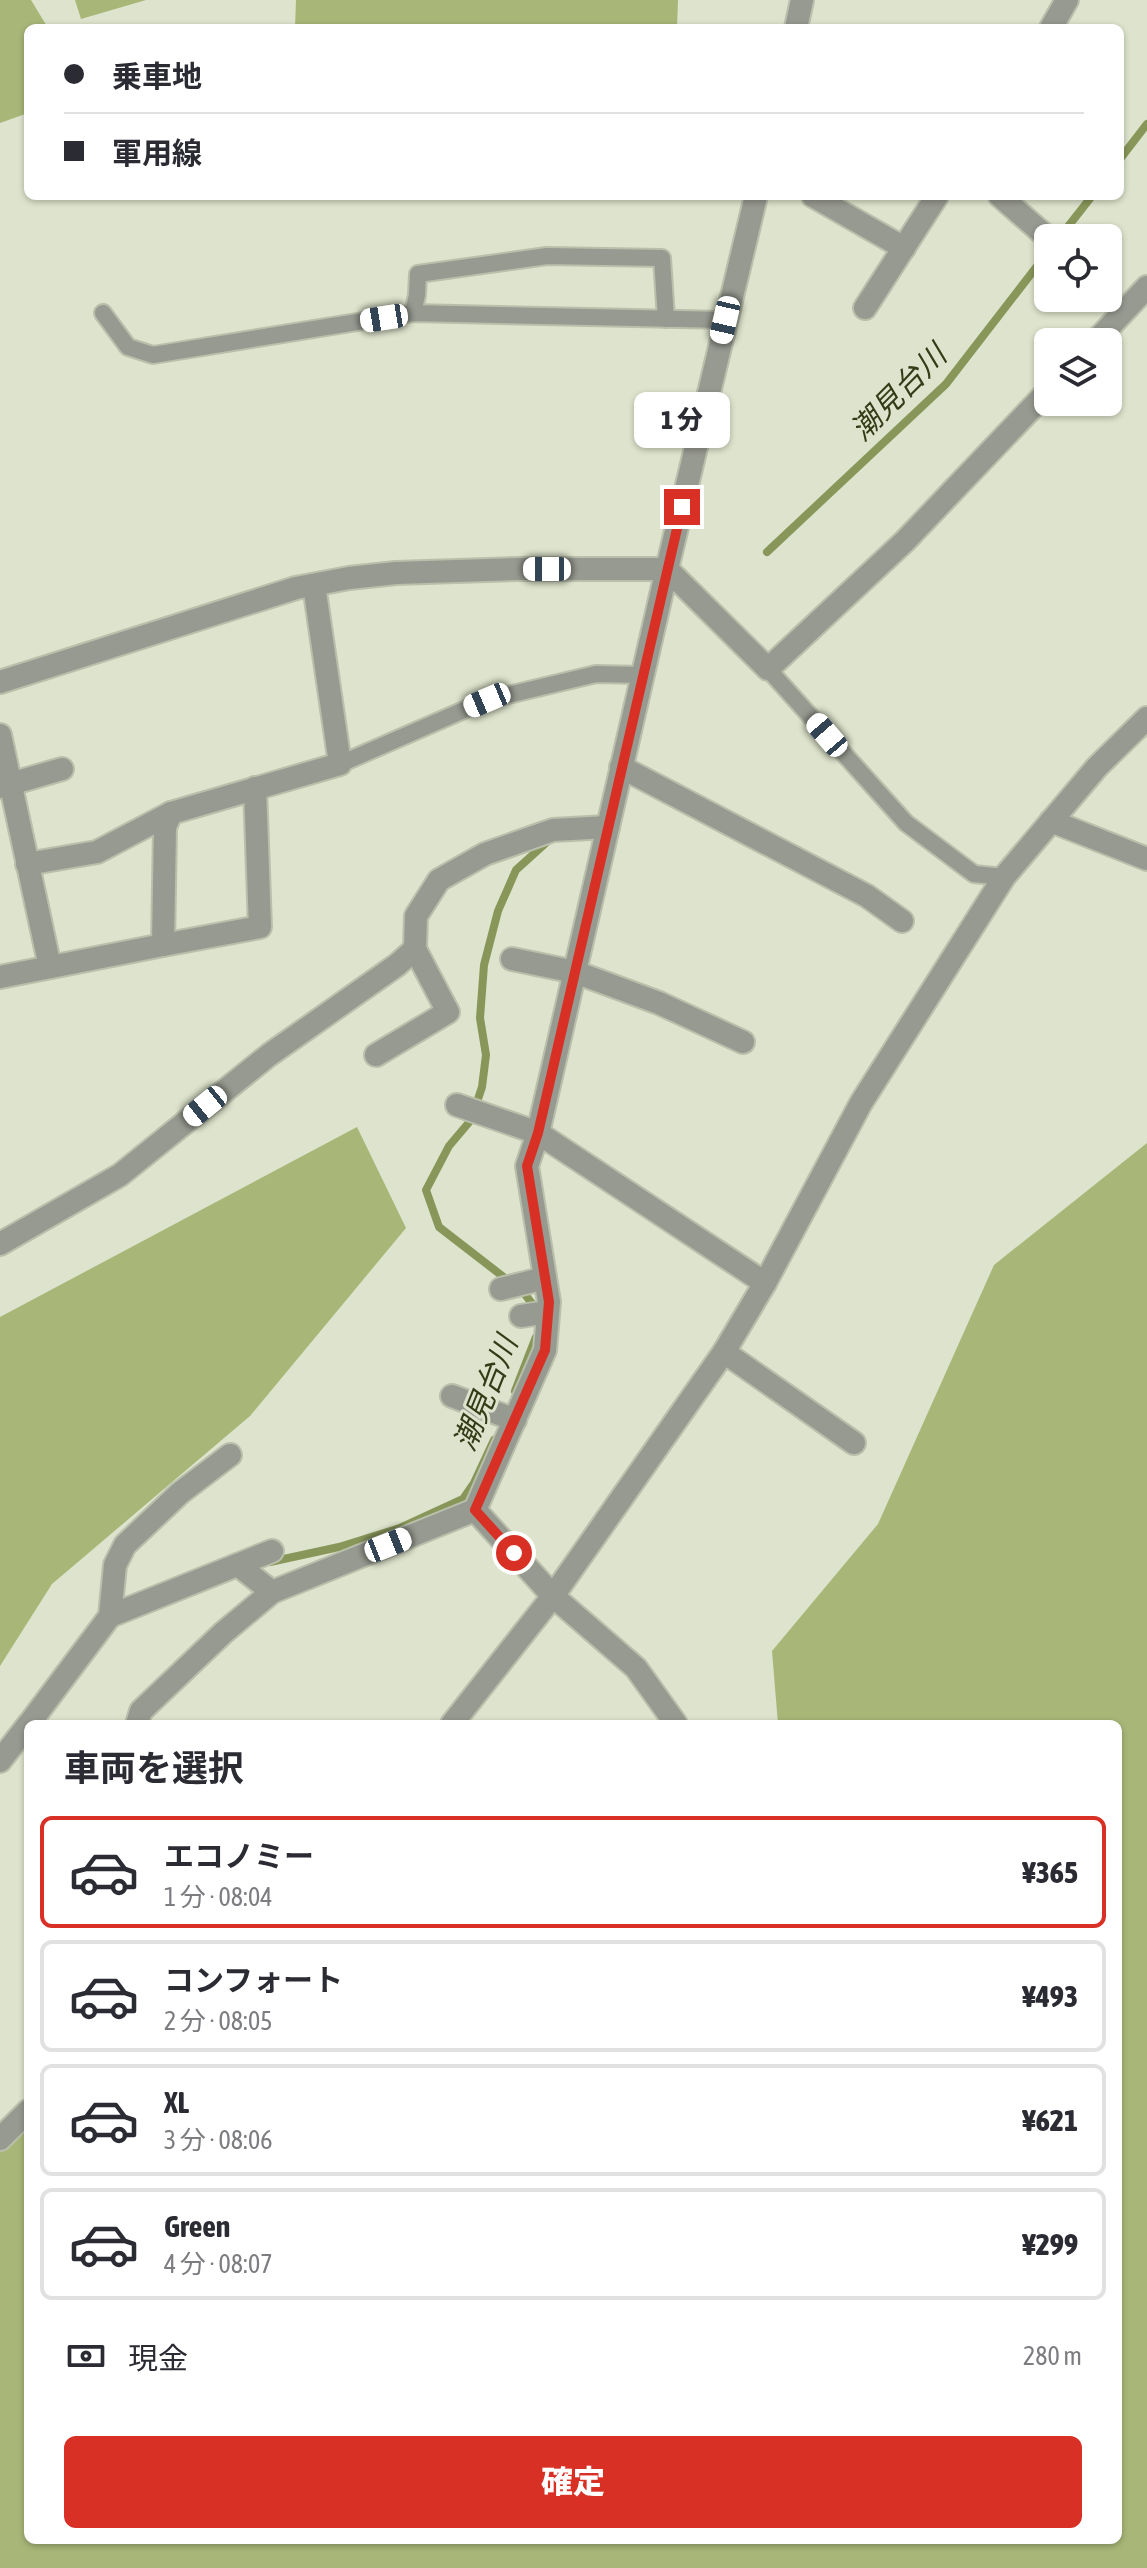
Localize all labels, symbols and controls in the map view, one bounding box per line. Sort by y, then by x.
text: 乗車地 [112,59,202,93]
text: 軍用線 [112,136,202,170]
map controls [1034,224,1122,416]
button: locate [1034,224,1122,312]
car [708,294,742,346]
car [358,302,410,334]
button: layers [1034,328,1122,416]
water label: 潮見台川 [844,335,955,446]
callout: 1 分 [634,391,730,447]
text: 1 分 [661,405,703,435]
route end [664,489,700,525]
car [523,557,571,581]
car [460,680,514,720]
car [802,709,852,761]
car [179,1082,231,1130]
water label: 潮見台川 [447,1328,524,1455]
car [361,1525,415,1565]
route start [496,1535,532,1571]
text: 車両を選択 [64,1747,244,1789]
icon: car [68,1836,140,1908]
text: エコノミー [164,1839,314,1873]
text: ¥365 [1022,1855,1078,1889]
text: 1 分 · 08:04 [164,1882,273,1912]
icon: car [68,1960,140,2032]
text: コンフォート [164,1963,343,1997]
text: ¥493 [1022,1979,1078,2013]
text: 2 分 · 08:05 [164,2006,273,2036]
icon: car [68,2084,140,2156]
text: XL [164,2085,189,2119]
text: ¥621 [1022,2103,1078,2137]
text: 3 分 · 08:06 [164,2125,273,2155]
icon: car [68,2208,140,2280]
text: Green [164,2209,230,2243]
text: ¥299 [1022,2227,1078,2261]
text: 4 分 · 08:07 [164,2249,273,2279]
icon: cash [64,2334,108,2378]
text: 現金 [128,2341,188,2375]
text: 280 m [1023,2341,1082,2371]
button: 確定 [64,2436,1082,2528]

